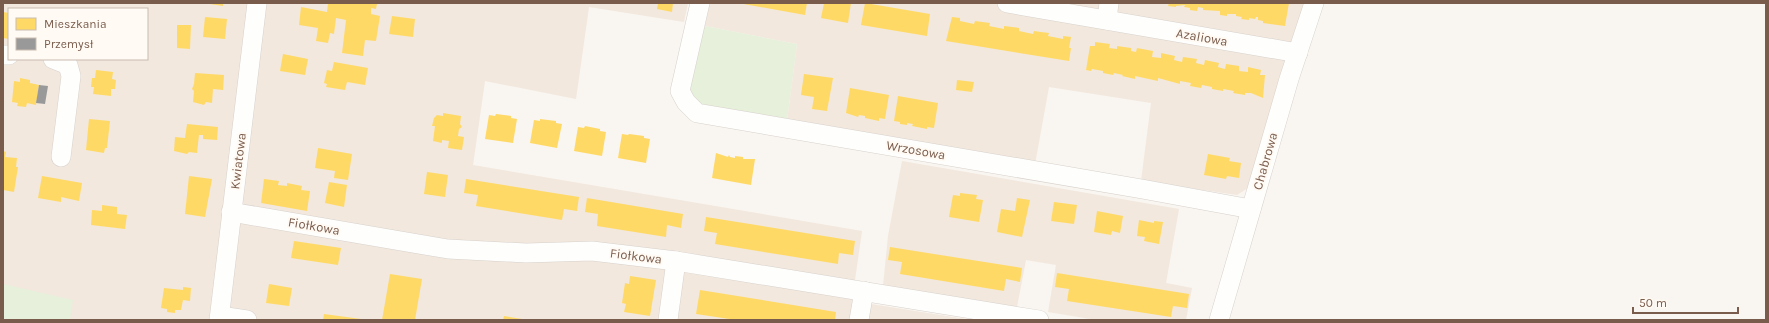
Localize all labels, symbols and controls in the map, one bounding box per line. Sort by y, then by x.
legend [8,8,148,60]
text: Mieszkania [44,17,107,31]
street label: Azaliowa [1175,25,1229,49]
text: Przemysł [44,37,94,51]
street label: Chabrowa [1250,131,1280,191]
street label: Kwiatowa [227,132,249,190]
street label: Wrzosowa [885,137,947,163]
street label: Fiołkowa [287,214,341,238]
street label: Fiołkowa [609,245,663,267]
scale bar [1633,289,1738,315]
text: 50 m [1639,296,1667,310]

